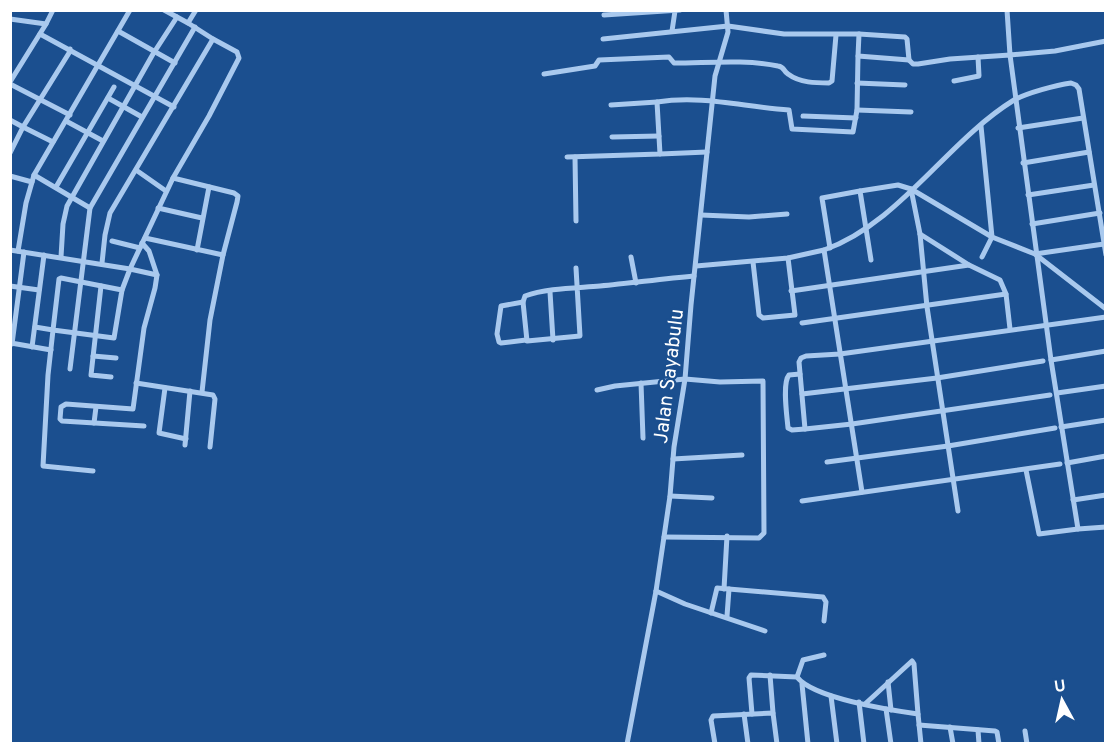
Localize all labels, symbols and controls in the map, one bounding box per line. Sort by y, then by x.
street label: Jalan Sayabulu [649,307,691,445]
north arrow [1032,670,1092,730]
text: U [1053,676,1067,698]

